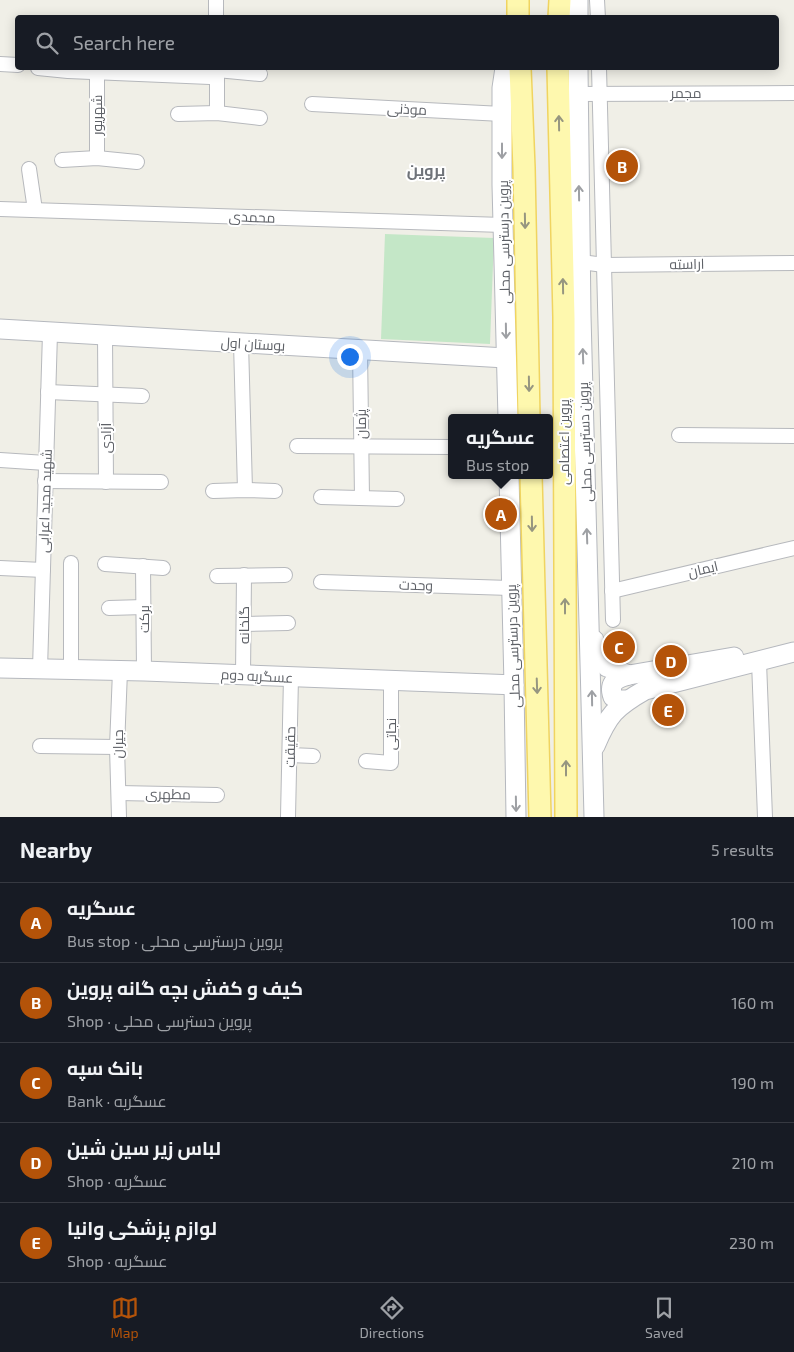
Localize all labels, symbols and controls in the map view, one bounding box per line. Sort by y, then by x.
search box [15,15,779,70]
icon: search [33,29,61,57]
text: Search here [73,31,175,54]
street label: مجمر [669,84,702,101]
street label: شهریور [88,95,105,136]
street label: موذنی [387,99,427,118]
one-way arrow [555,116,564,132]
one-way arrow [497,142,507,159]
pin: B [606,147,638,185]
district label: پروین [407,160,445,182]
street label: پروین درسترسی محلی [494,180,515,304]
one-way arrow [574,186,584,202]
street label: محمدی [228,207,276,226]
one-way arrow [520,212,530,229]
street label: اراسته [669,255,705,272]
one-way arrow [558,278,568,294]
one-way arrow [501,322,511,339]
street label: بوستان اول [220,333,286,355]
your location [337,344,363,370]
one-way arrow [578,348,587,364]
one-way arrow [524,375,533,391]
street label: پروین دسترسی محلی [574,381,597,502]
street label: پروین اعتصامی [555,399,574,485]
street label: پژمان [352,408,371,439]
popup [448,414,553,479]
street label: آزادی [97,423,114,453]
text: عسگریه [466,425,535,448]
street label: شهید مجید اعرابی [34,449,55,553]
text: Bus stop [466,455,529,474]
pin: A [485,495,517,533]
one-way arrow [527,516,536,532]
one-way arrow [583,528,592,544]
street label: ایمان [686,557,720,580]
street label: وحدت [399,575,433,594]
street label: پروین درسترسی محلی [502,584,525,708]
one-way arrow [560,598,570,614]
street label: برکت [135,605,152,633]
street label: گلخانه [235,606,252,644]
pin: C [603,628,635,666]
pin: D [655,642,687,680]
street label: عسگریه دوم [220,665,294,688]
one-way arrow [532,678,541,694]
one-way arrow [587,691,597,707]
pin: E [652,691,684,729]
street label: نجاتی [382,718,399,750]
street label: حقیقت [281,726,298,768]
street label: جیران [109,729,126,759]
one-way arrow [561,761,571,777]
street label: مطهری [145,785,191,802]
one-way arrow [511,796,521,812]
text: Nearby [20,837,92,862]
text: 5 results [711,840,774,859]
text: عسگریه [67,896,136,919]
text: A [31,913,41,932]
text: 100 m [731,913,774,932]
text: Bus stop · پروین درسترسی محلی [67,931,283,950]
text: کیف و کفش بچه گانه پروین [67,976,303,999]
text: B [31,993,41,1012]
text: 160 m [731,993,774,1012]
text: Shop · پروین دسترسی محلی [67,1011,252,1030]
text: بانک سپه [67,1056,143,1079]
text: C [31,1073,41,1092]
text: 190 m [731,1073,774,1092]
text: Bank · عسگریه [67,1091,167,1110]
text: لباس زیر سین شین [67,1136,221,1159]
text: D [31,1153,41,1172]
text: 210 m [731,1153,774,1172]
text: Shop · عسگریه [67,1171,167,1190]
text: لوازم پزشکی وانیا [67,1216,217,1239]
text: E [31,1233,41,1252]
text: 230 m [729,1233,774,1252]
text: Shop · عسگریه [67,1251,167,1270]
tab: Map [110,1294,139,1341]
tab: Directions [360,1294,424,1341]
tab: Saved [645,1294,684,1341]

